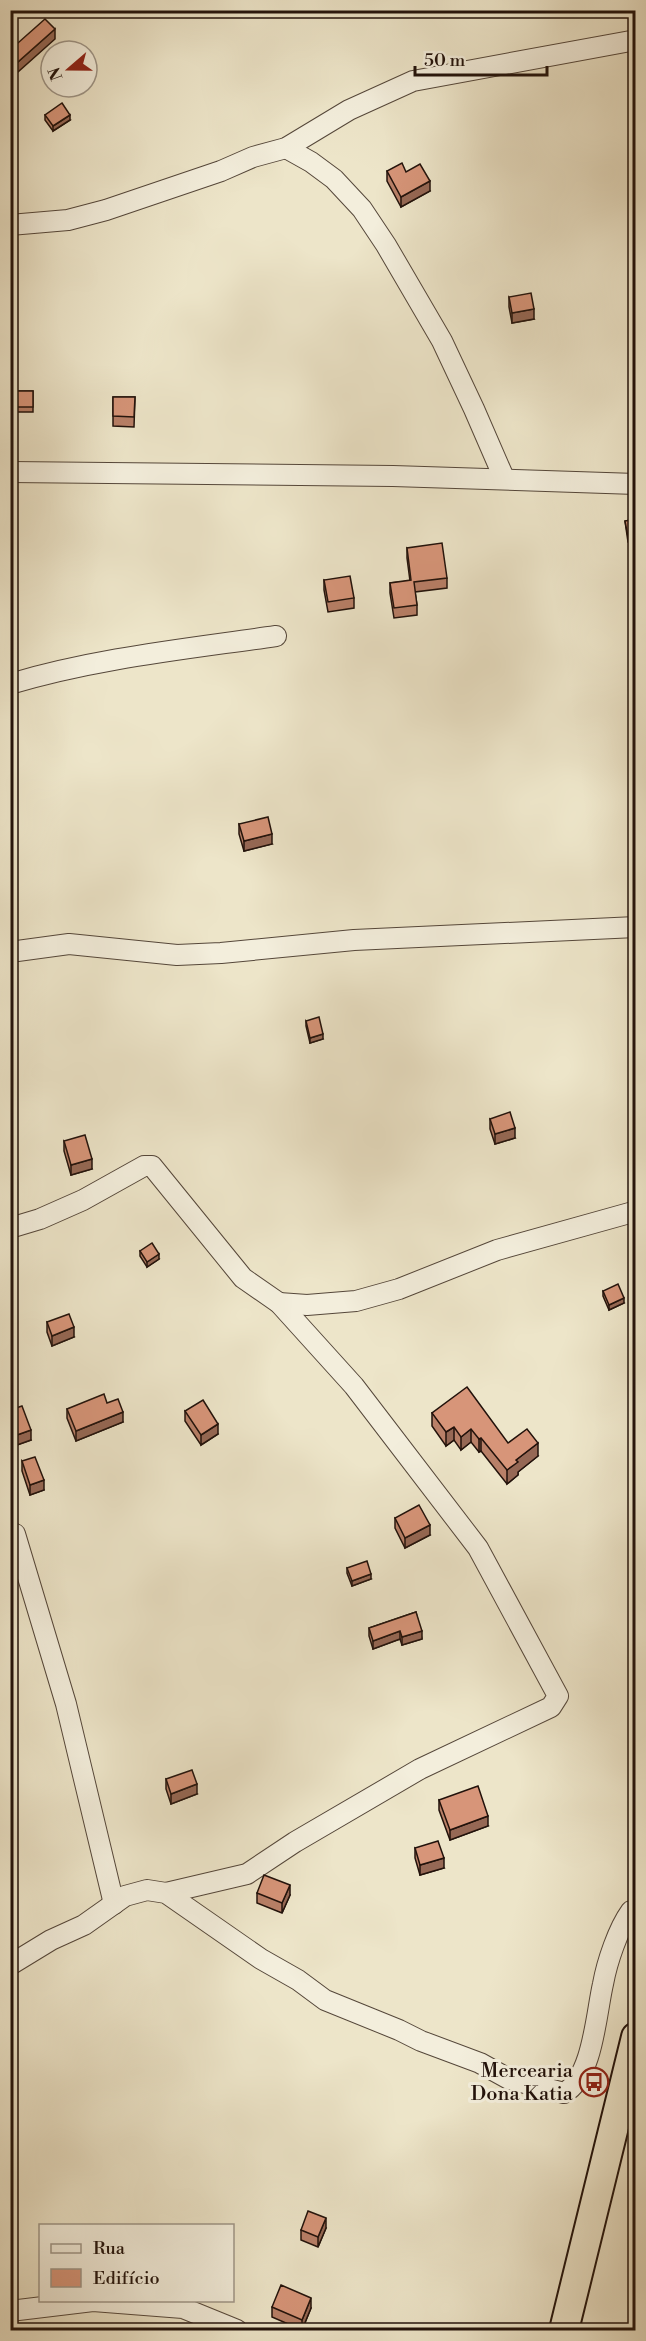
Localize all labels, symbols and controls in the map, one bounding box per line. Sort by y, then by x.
north arrow [39,39,99,99]
scale bar [415,39,547,77]
text: 50 m [424,49,466,72]
text: N [44,64,67,83]
place label: Mercearia Dona Katia [471,2059,574,2107]
bus stop icon: Mercearia Dona Katia [578,2066,610,2098]
legend [39,2224,234,2302]
text: Rua [93,2237,126,2260]
text: Edifício [93,2267,160,2290]

